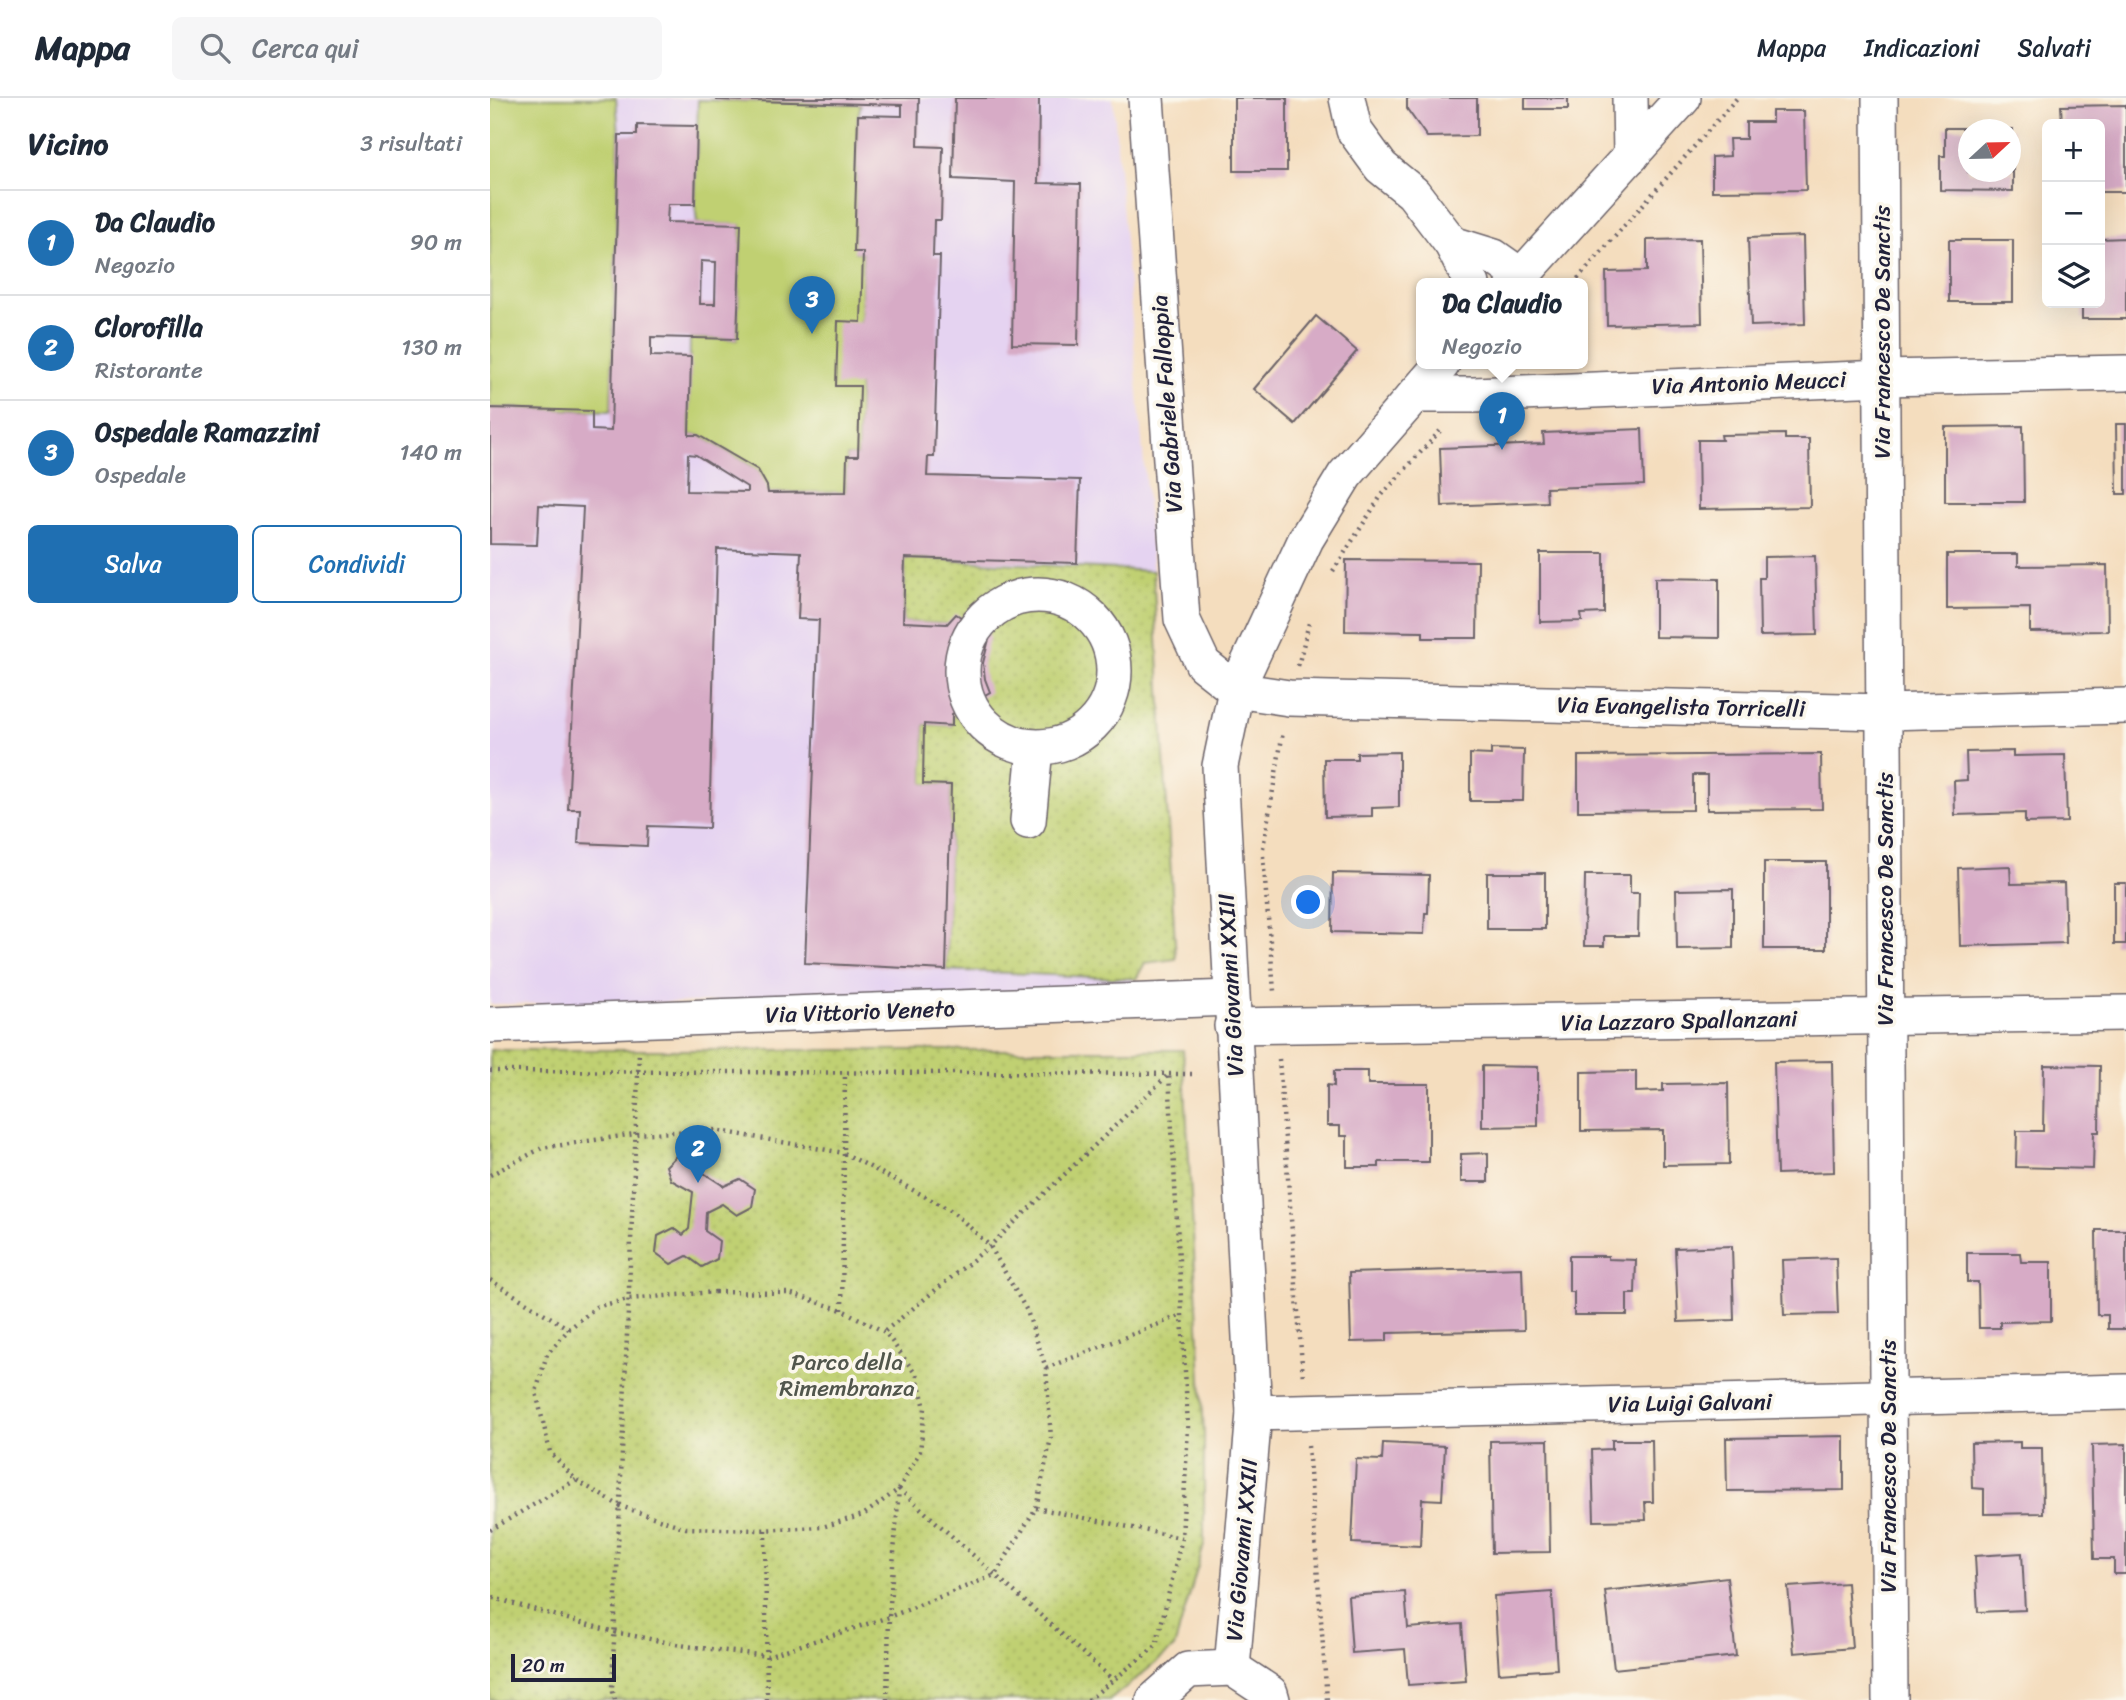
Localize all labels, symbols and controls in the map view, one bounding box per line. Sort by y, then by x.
search box [172,17,662,80]
text: Mappa [35,19,130,77]
text: Cerca qui [252,25,359,71]
text: Mappa [1757,27,1826,69]
text: Indicazioni [1864,27,1980,69]
text: Salvati [2018,27,2091,69]
icon: search [196,29,234,67]
text: Vicino [28,117,108,171]
north arrow [1958,119,2021,182]
map controls [2042,119,2105,308]
button: + [2042,119,2105,182]
text: 3 risultati [360,123,462,164]
button: − [2042,182,2105,245]
text: Da Claudio [95,199,215,245]
street label: Via Francesco De Sanctis [1862,205,1903,459]
text: 1 [46,222,56,263]
text: 90 m [410,222,462,263]
text: Negozio [95,245,175,286]
button: layers [2042,245,2105,308]
pin: 3 [789,276,835,334]
popup [1416,278,1588,369]
text: Da Claudio [1442,280,1562,326]
street label: Via Gabriele Falloppia [1139,294,1195,514]
text: Clorofilla [95,304,203,350]
text: Negozio [1442,326,1522,367]
text: 2 [44,327,58,368]
text: 130 m [401,327,462,368]
text: Ristorante [95,350,203,391]
street label: Via Antonio Meucci [1651,359,1848,407]
pin: 1 [1479,392,1525,450]
text: Ospedale Ramazzini [95,409,319,455]
text: 3 [45,432,57,473]
text: 140 m [400,432,462,473]
text: Ospedale [95,455,186,496]
button: Salva [28,525,238,603]
button: Condividi [252,525,462,603]
street label: Via Evangelista Torricelli [1557,684,1806,730]
street label: Via Francesco De Sanctis [1865,772,1906,1026]
your location [1291,885,1325,919]
street label: Via Giovanni XXIII [1206,893,1256,1077]
street label: Via Vittorio Veneto [764,988,956,1036]
street label: Via Lazzaro Spallanzani [1560,998,1798,1044]
pin: 2 [675,1125,721,1183]
street label: Via Francesco De Sanctis [1868,1339,1909,1593]
park label: Parco della Rimembranza [779,1342,915,1409]
street label: Via Luigi Galvani [1608,1381,1773,1425]
street label: Via Giovanni XXIII [1214,1457,1270,1643]
text: 20 m [522,1649,565,1682]
scale bar [511,1651,616,1683]

